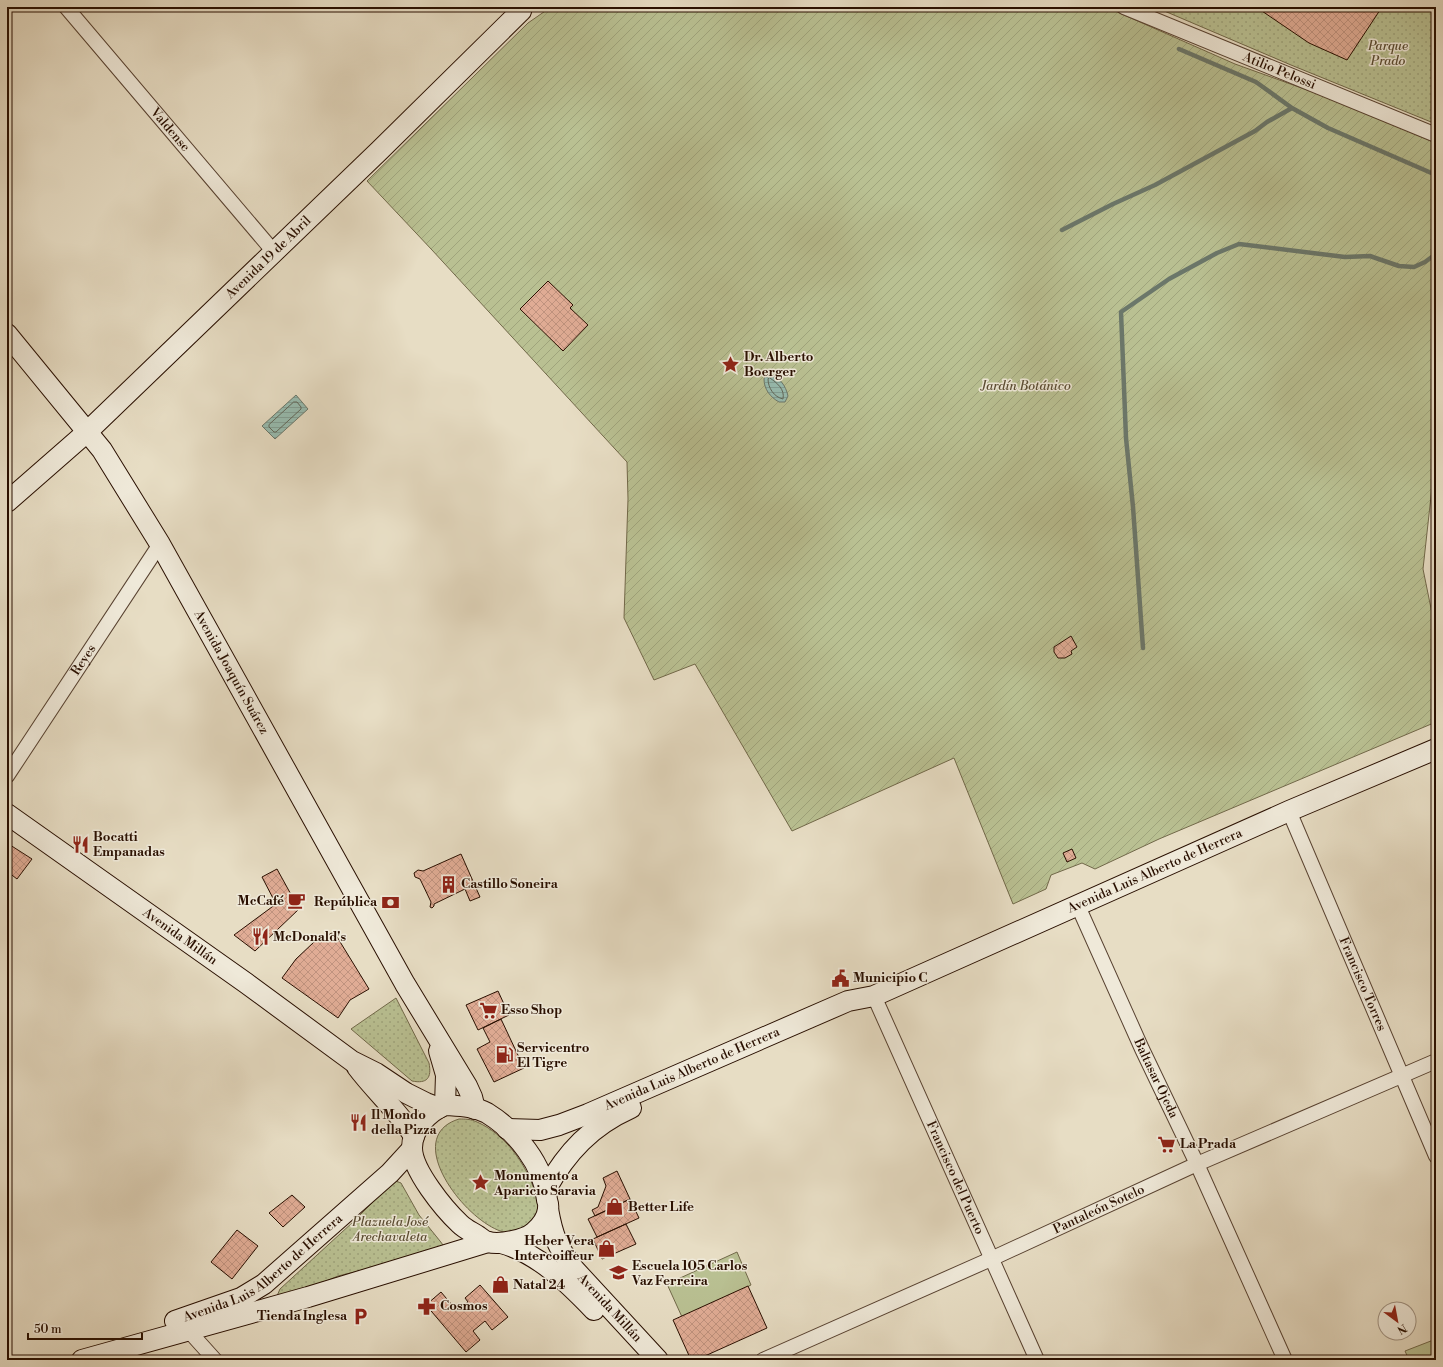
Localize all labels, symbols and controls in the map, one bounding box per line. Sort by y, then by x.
park label: Parque Prado [1367,38,1408,69]
street label: Atilio Pelossi [1240,48,1318,93]
street label: Valdense [146,104,194,155]
street label: Avenida 19 de Abril [222,213,315,303]
place label: Dr. Alberto Boerger [744,349,814,380]
place icon: Dr. Alberto Boerger [721,354,741,374]
park label: Jardín Botánico [979,378,1071,394]
street label: Avenida Joaquín Suárez [190,606,272,737]
street label: Reyes [68,641,100,678]
street label: Avenida Luis Alberto de Herrera [1064,825,1245,917]
place label: Bocatti Empanadas [93,829,165,860]
restaurant icon: Bocatti Empanadas [70,834,90,854]
building icon: Castillo Soneira [438,874,458,894]
place label: Castillo Soneira [461,876,559,892]
cafe icon: McCafé [287,891,307,911]
bank icon: República [380,892,400,912]
place label: McCafé [238,893,284,909]
place label: República [314,894,378,910]
street label: Avenida Millán [139,904,221,968]
restaurant icon: McDonald's [250,927,270,947]
place label: McDonald's [273,929,347,945]
street label: Francisco Torres [1336,935,1390,1034]
public building icon: Municipio C [830,968,850,988]
place label: Municipio C [853,970,927,986]
supermarket icon: Esso Shop [478,1000,498,1020]
place label: Esso Shop [501,1002,562,1018]
street label: Avenida Luis Alberto de Herrera [601,1024,782,1114]
street label: Baltasar Ojeda [1130,1035,1182,1121]
place label: Servicentro El Tigre [517,1040,590,1071]
fuel station icon: Servicentro El Tigre [494,1045,514,1065]
place label: Il Mondo della Pizza [371,1107,437,1138]
restaurant icon: Il Mondo della Pizza [348,1112,368,1132]
street label: Francisco del Puerto [923,1118,988,1237]
supermarket icon: La Prada [1157,1134,1177,1154]
place label: La Prada [1180,1136,1237,1152]
place label: Monumento a Aparicio Saravia [493,1168,597,1199]
place icon: Monumento a Aparicio Saravia [471,1173,491,1193]
street label: Pantaleón Sotelo [1050,1181,1147,1237]
shop icon: Better Life [605,1197,625,1217]
place label: Better Life [628,1199,694,1215]
street label: Avenida Luis Alberto de Herrera [180,1210,346,1326]
park label: Plazuela José Arechavaleta [351,1214,429,1245]
place label: Heber Vera Intercoiffeur [514,1233,595,1264]
shop icon: Heber Vera Intercoiffeur [597,1238,617,1258]
place label: Escuela 105 Carlos Vaz Ferreira [631,1258,748,1289]
school or university icon: Escuela 105 Carlos Vaz Ferreira [609,1263,629,1283]
street label: Avenida Millán [573,1269,646,1346]
shop icon: Natal 24 [490,1275,510,1295]
place label: Natal 24 [513,1277,566,1293]
pharmacy icon: Cosmos [417,1296,437,1316]
place label: Cosmos [440,1298,488,1314]
north arrow [1377,1301,1417,1341]
parking icon: Tienda Inglesa [350,1306,370,1326]
place label: Tienda Inglesa [257,1308,348,1324]
scale bar [28,1315,142,1341]
text: N [1394,1320,1409,1337]
text: 50 m [34,1322,62,1337]

